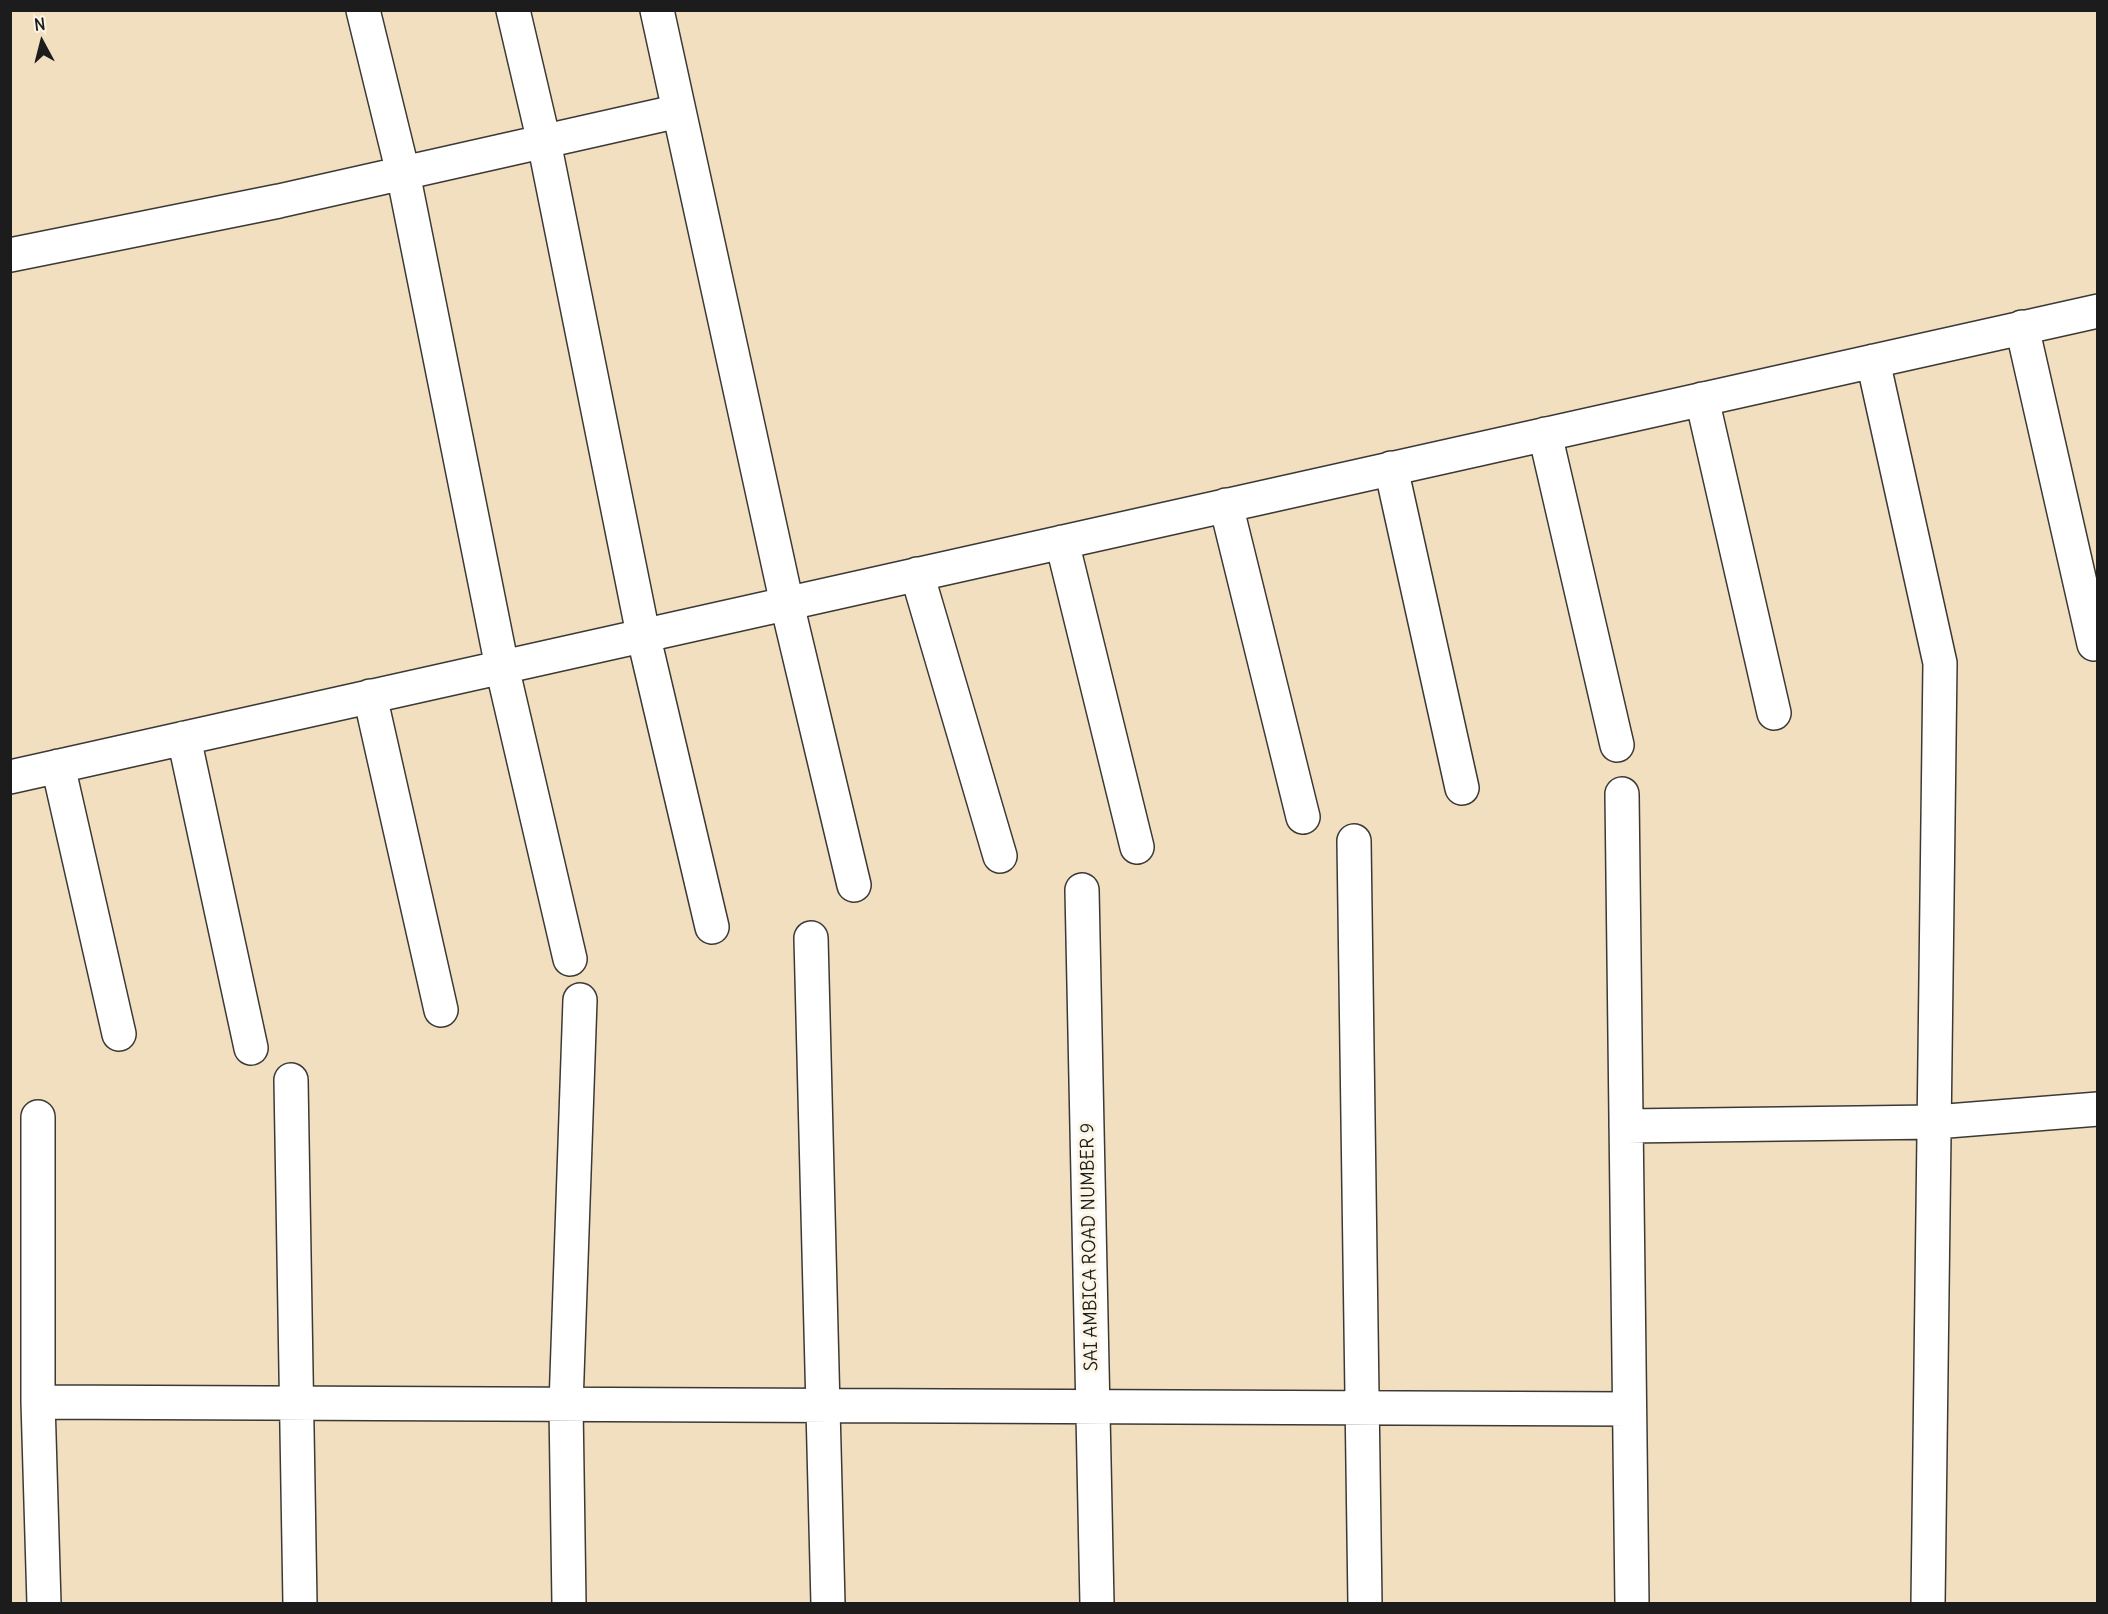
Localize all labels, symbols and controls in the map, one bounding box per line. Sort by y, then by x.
north arrow [12,12,72,72]
text: N [33,14,47,35]
street label: SAI AMBICA ROAD NUMBER 9 [1077,1123,1103,1371]

